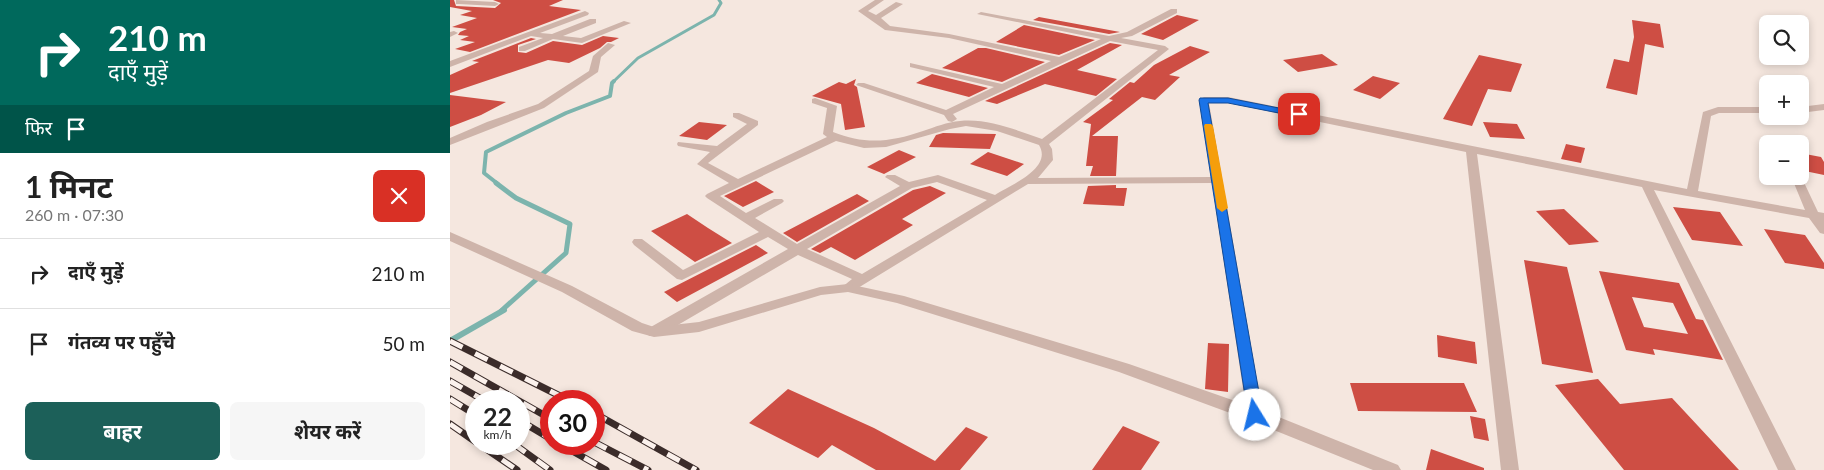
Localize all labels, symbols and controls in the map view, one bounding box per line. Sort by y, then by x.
map controls [1759,15,1809,185]
button: search [1759,15,1809,65]
text: 210 m [108,16,207,58]
icon: right [25,20,90,85]
text: दाएँ मुड़ें [108,58,168,85]
button: + [1759,75,1809,125]
pin [1278,93,1320,135]
icon: arrive [1285,100,1313,128]
icon: arrive [62,115,90,143]
text: फिर [25,116,52,139]
button: − [1759,135,1809,185]
text: 1 मिनट [25,168,113,204]
button: close [373,170,425,222]
text: 260 m · 07:30 [25,205,124,224]
icon: right [25,260,53,288]
text: दाएँ मुड़ें [68,260,124,283]
text: 210 m [371,262,425,285]
icon: arrive [25,330,53,358]
text: गंतव्य पर पहुँचे [68,330,175,353]
text: 50 m [382,332,425,355]
position arrow [1228,388,1280,440]
speed limit sign: 30 [540,390,605,455]
text: 22 [483,401,512,431]
button: बाहर [25,402,220,460]
button: शेयर करें [230,402,425,460]
text: km/h [483,427,512,442]

